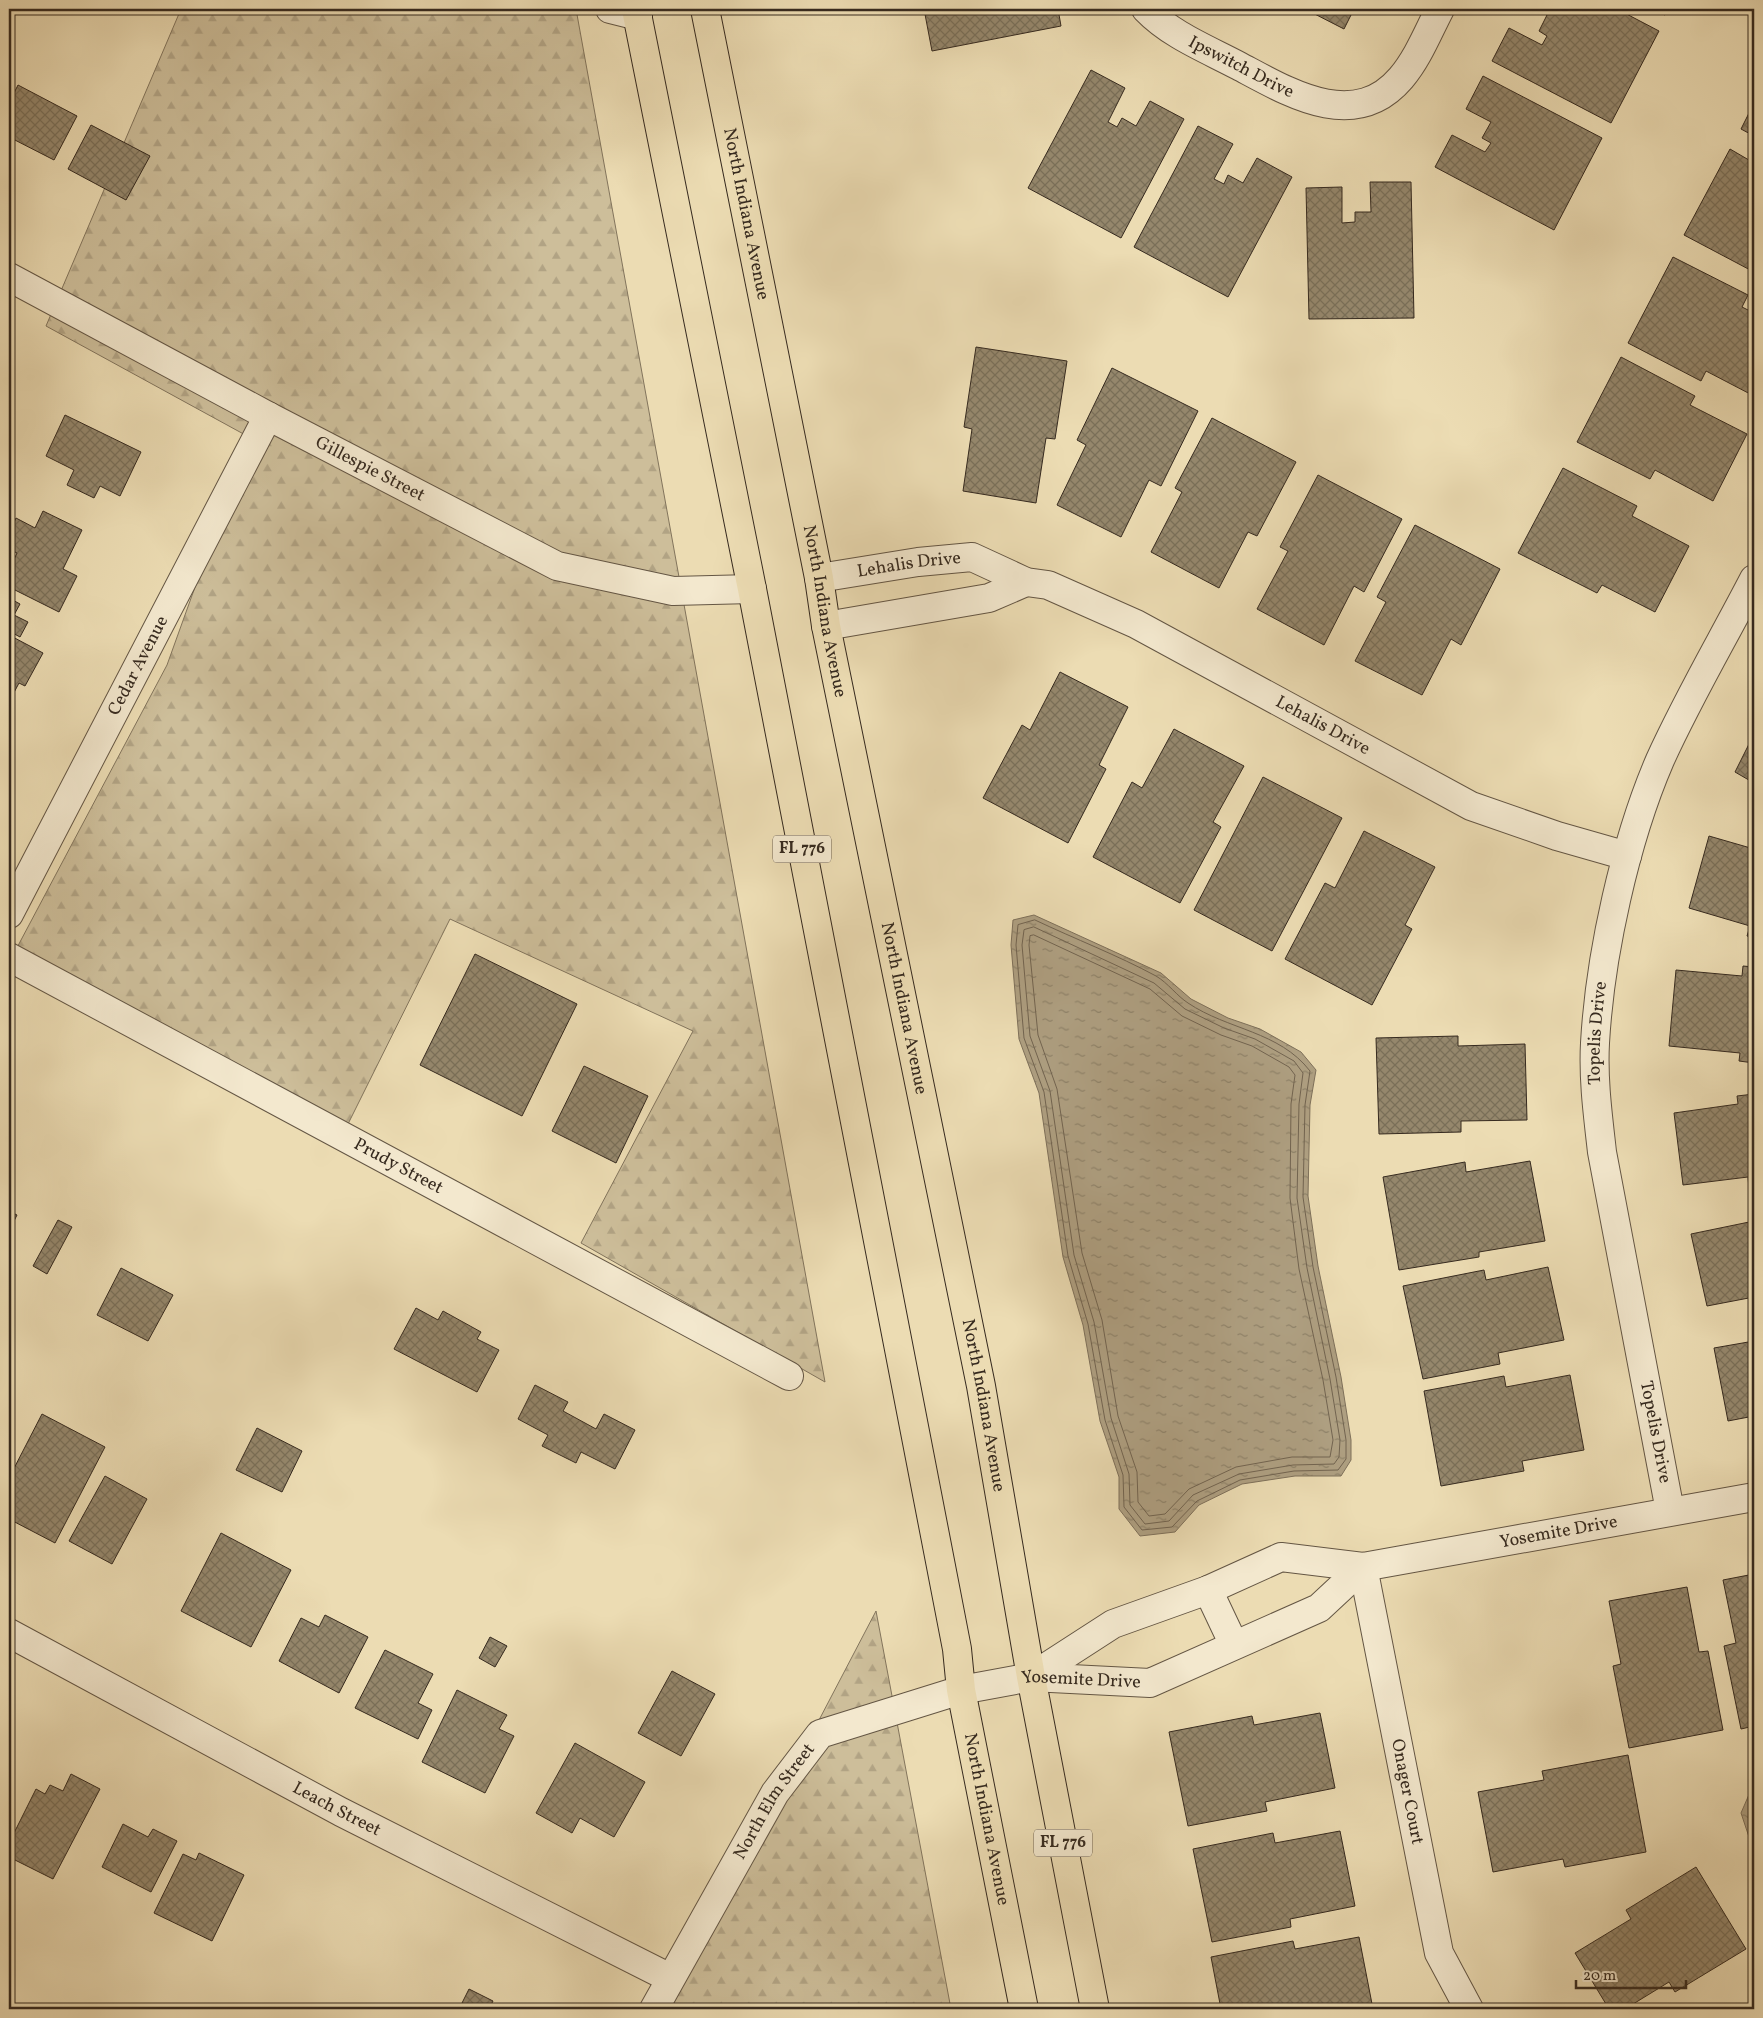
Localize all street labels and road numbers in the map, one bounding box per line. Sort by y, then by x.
street label: Ipswitch Drive [1184,30,1298,105]
street label: North Indiana Avenue [717,126,776,302]
street label: Gillespie Street [311,430,429,508]
street label: North Indiana Avenue [796,523,853,700]
street label: Lehalis Drive [855,546,962,584]
street label: Cedar Avenue [102,611,175,720]
street label: Lehalis Drive [1271,690,1375,761]
road number: FL 776 [773,836,831,862]
street label: North Indiana Avenue [874,920,934,1097]
street label: Topelis Drive [1582,980,1614,1085]
street label: Prudy Street [349,1132,448,1200]
street label: North Indiana Avenue [955,1317,1011,1494]
street label: Topelis Drive [1633,1379,1677,1485]
street label: Yosemite Drive [1498,1509,1620,1555]
street label: Yosemite Drive [1020,1664,1141,1695]
street label: North Indiana Avenue [957,1731,1016,1907]
street label: Onager Court [1385,1737,1430,1847]
street label: North Elm Street [728,1738,821,1864]
street label: Leach Street [288,1776,385,1843]
road number: FL 776 [1034,1830,1092,1856]

